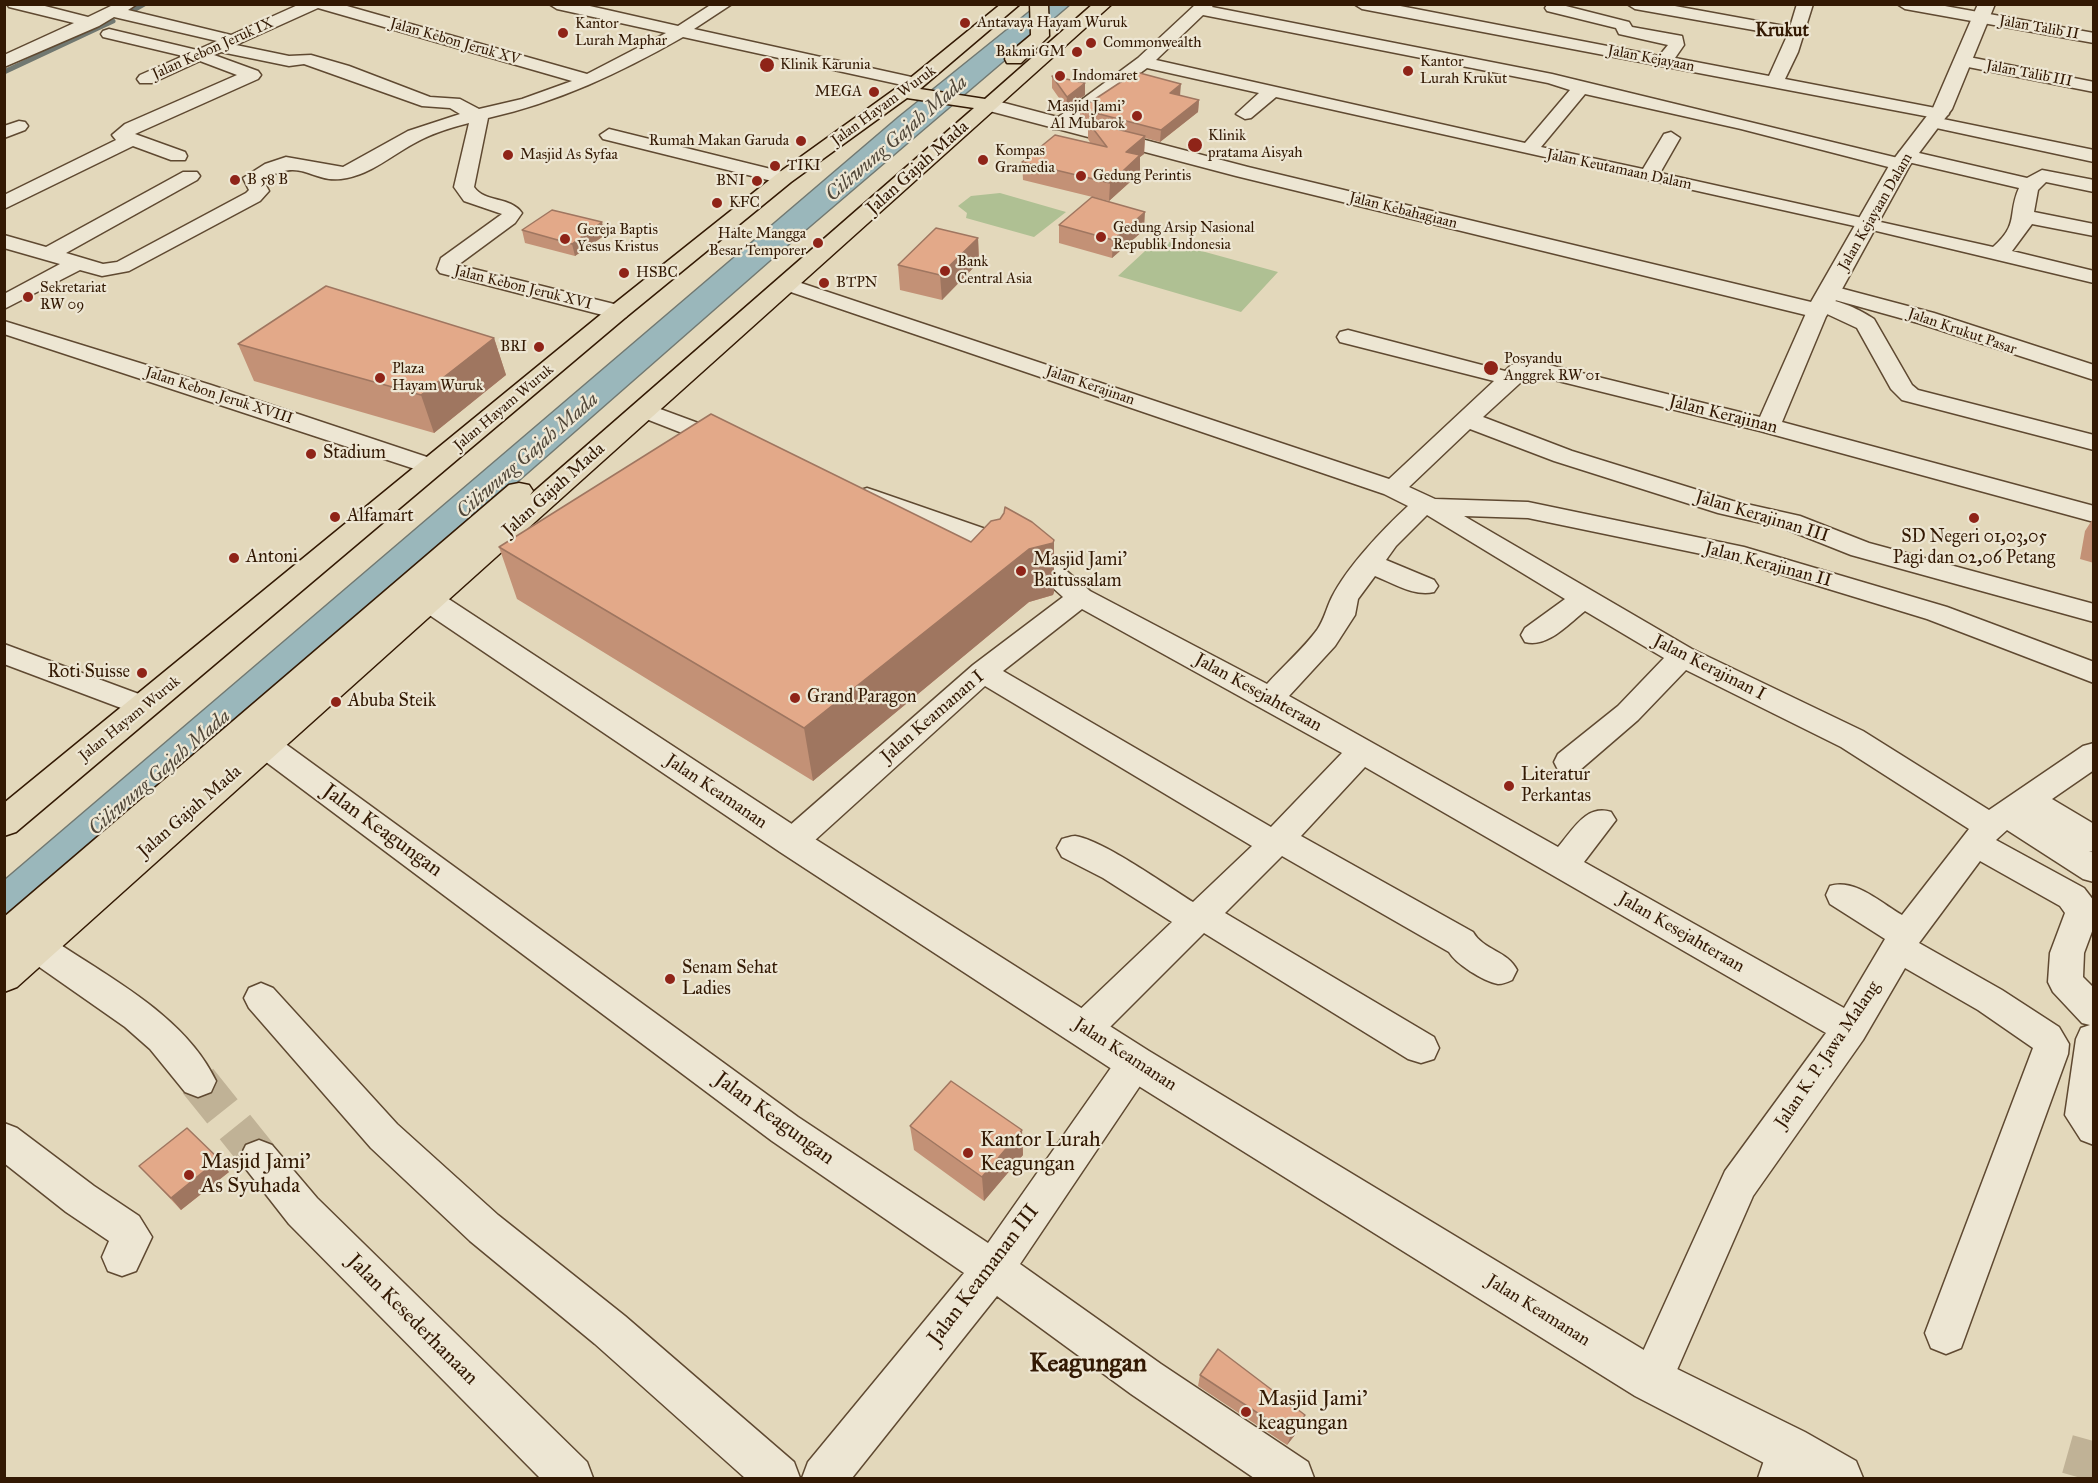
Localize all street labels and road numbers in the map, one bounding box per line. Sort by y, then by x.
street label: Jalan Talib II [1998,12,2080,44]
street label: Jalan Kebon Jeruk IX [150,14,276,84]
street label: Jalan Kebon Jeruk XV [388,15,522,69]
street label: Jalan Kejayaan [1606,42,1696,76]
street label: Jalan Talib III [1984,57,2074,91]
street label: Jalan Hayam Wuruk [828,62,940,150]
street label: Jalan Gajah Mada [862,116,974,220]
street label: Jalan Keutamaan Dalam [1545,146,1693,194]
street label: Jalan Kejayaan Dalam [1835,150,1917,274]
street label: Jalan Kebahagiaan [1347,189,1459,233]
street label: Jalan Kebon Jeruk XVI [452,262,594,314]
street label: Jalan Krukut Pasar [1905,305,2019,359]
street label: Jalan Hayam Wuruk [450,361,558,455]
street label: Jalan Kerajinan [1043,362,1137,410]
street label: Jalan Kebon Jeruk XVIII [143,364,295,428]
street label: Jalan Kerajinan [1666,391,1780,439]
street label: Jalan Gajah Mada [498,438,610,542]
street label: Jalan Kerajinan III [1693,486,1831,548]
street label: Jalan Kerajinan II [1702,538,1834,592]
street label: Jalan Kerajinan I [1649,630,1769,706]
street label: Jalan Kesejahteraan [1191,649,1325,737]
street label: Jalan Keamanan I [877,666,989,768]
street label: Jalan Hayam Wuruk [76,673,184,765]
street label: Jalan Keamanan [661,750,771,834]
street label: Jalan Gajah Mada [134,761,246,863]
street label: Jalan Keagungan [317,779,447,883]
street label: Jalan Kesejahteraan [1614,888,1748,978]
street label: Jalan K. P. Jawa Malang [1771,977,1885,1133]
street label: Jalan Keamanan [1070,1014,1180,1096]
street label: Jalan Keagungan [709,1067,839,1171]
street label: Jalan Keamanan III [923,1200,1045,1350]
street label: Jalan Kesederhanaan [341,1249,483,1391]
street label: Jalan Keamanan [1482,1271,1594,1351]

